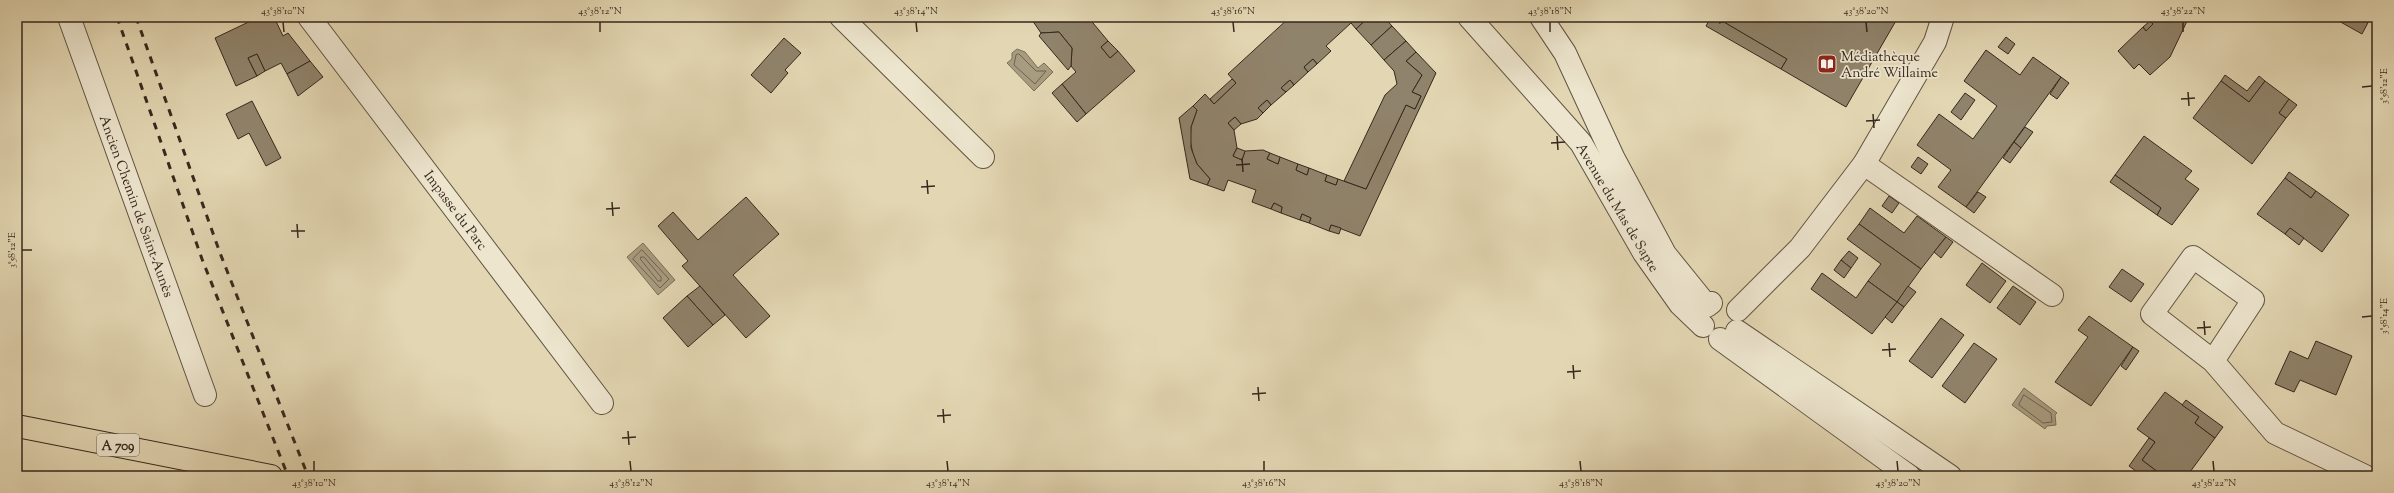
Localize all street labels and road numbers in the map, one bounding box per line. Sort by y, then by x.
street label: Ancien Chemin de Saint-Aunès [93,113,177,300]
street label: Avenue du Mas de Sapte [1570,140,1663,276]
street label: Impasse du Parc [418,167,491,255]
road number: A 709 [97,434,139,456]

